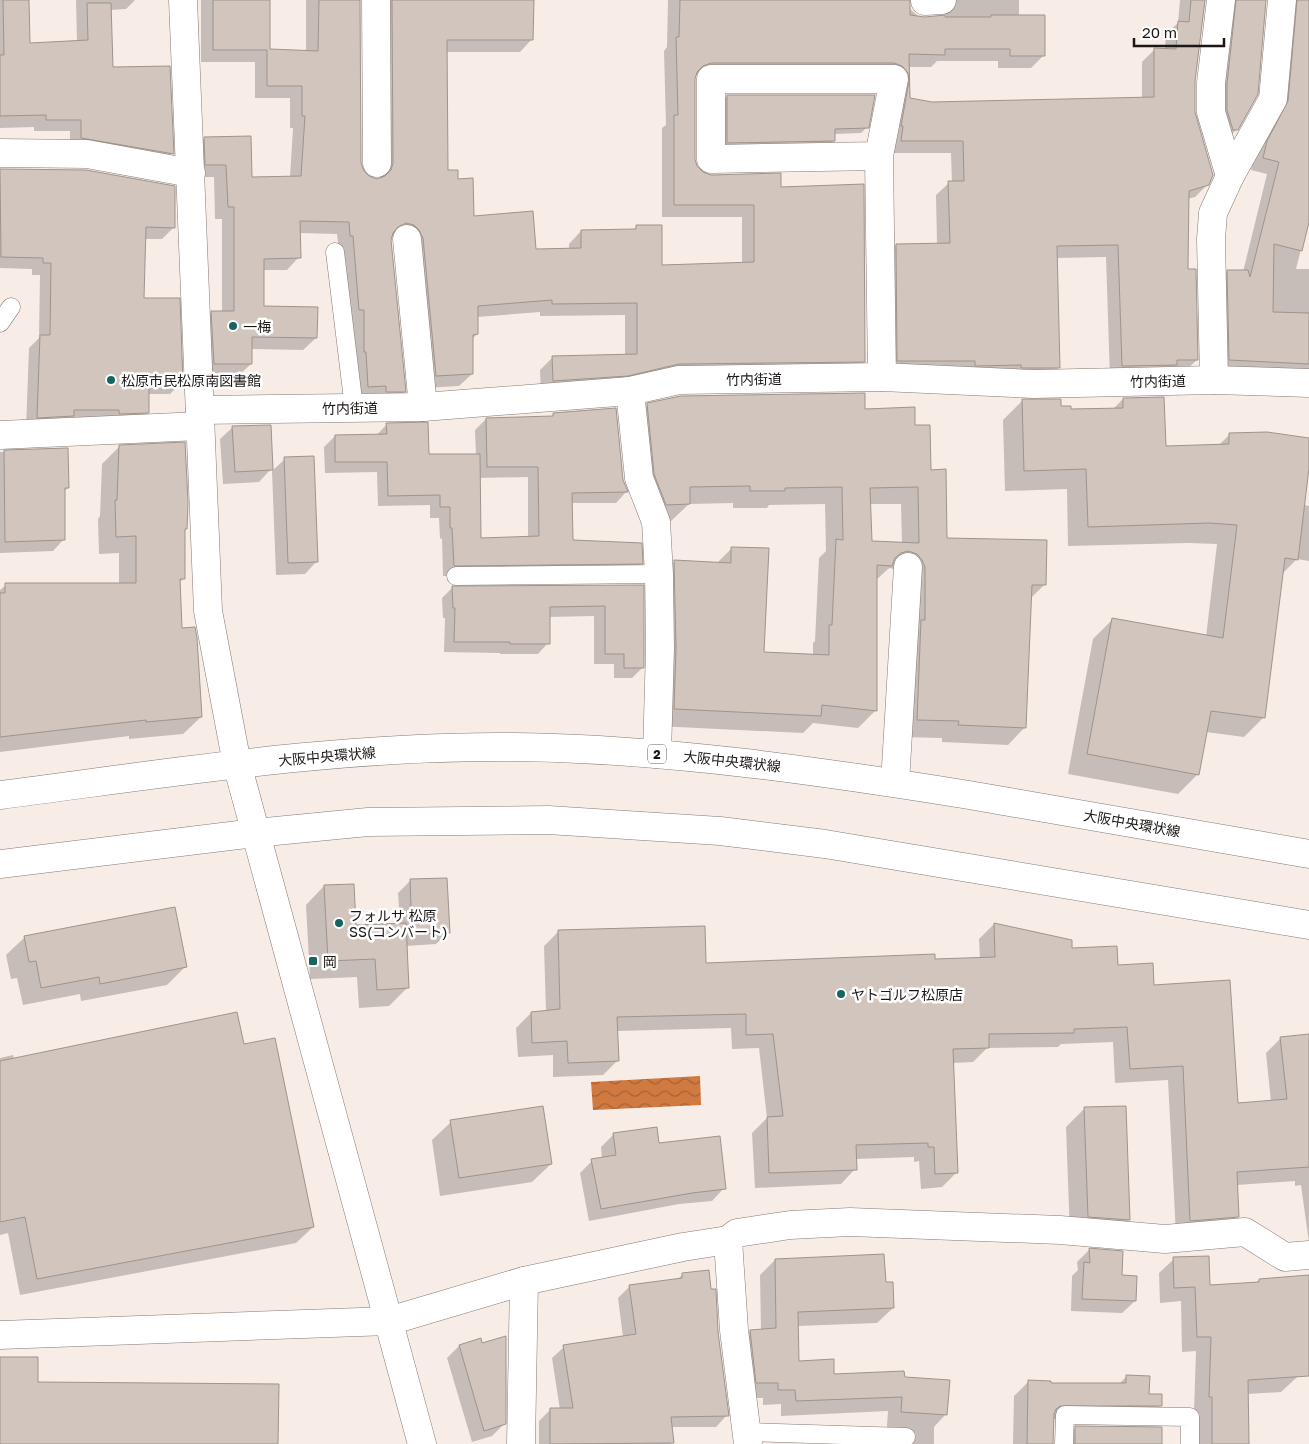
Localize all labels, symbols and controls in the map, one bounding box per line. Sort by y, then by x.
scale bar [1134,15,1224,47]
text: 20 m [1142,23,1177,41]
place label: 一梅 [243,318,271,335]
marker: 一梅 [227,320,239,332]
street label: 竹内街道 [726,370,782,388]
place label: 松原市民松原南図書館 [121,372,261,389]
street label: 竹内街道 [1130,372,1186,390]
marker: 松原市民松原南図書館 [105,374,117,386]
street label: 竹内街道 [322,399,378,417]
street label: 大阪中央環状線 [277,743,377,769]
road number: 2 [648,744,666,764]
street label: 大阪中央環状線 [682,747,782,775]
street label: 大阪中央環状線 [1082,806,1182,840]
place label: フォルサ 松原 SS(コンバート) [349,907,448,940]
marker: フォルサ 松原 SS(コンバート) [333,917,345,929]
place label: 岡 [323,953,337,970]
marker: 岡 [307,955,319,967]
place label: ヤトゴルフ松原店 [851,986,963,1003]
marker: ヤトゴルフ松原店 [835,988,847,1000]

